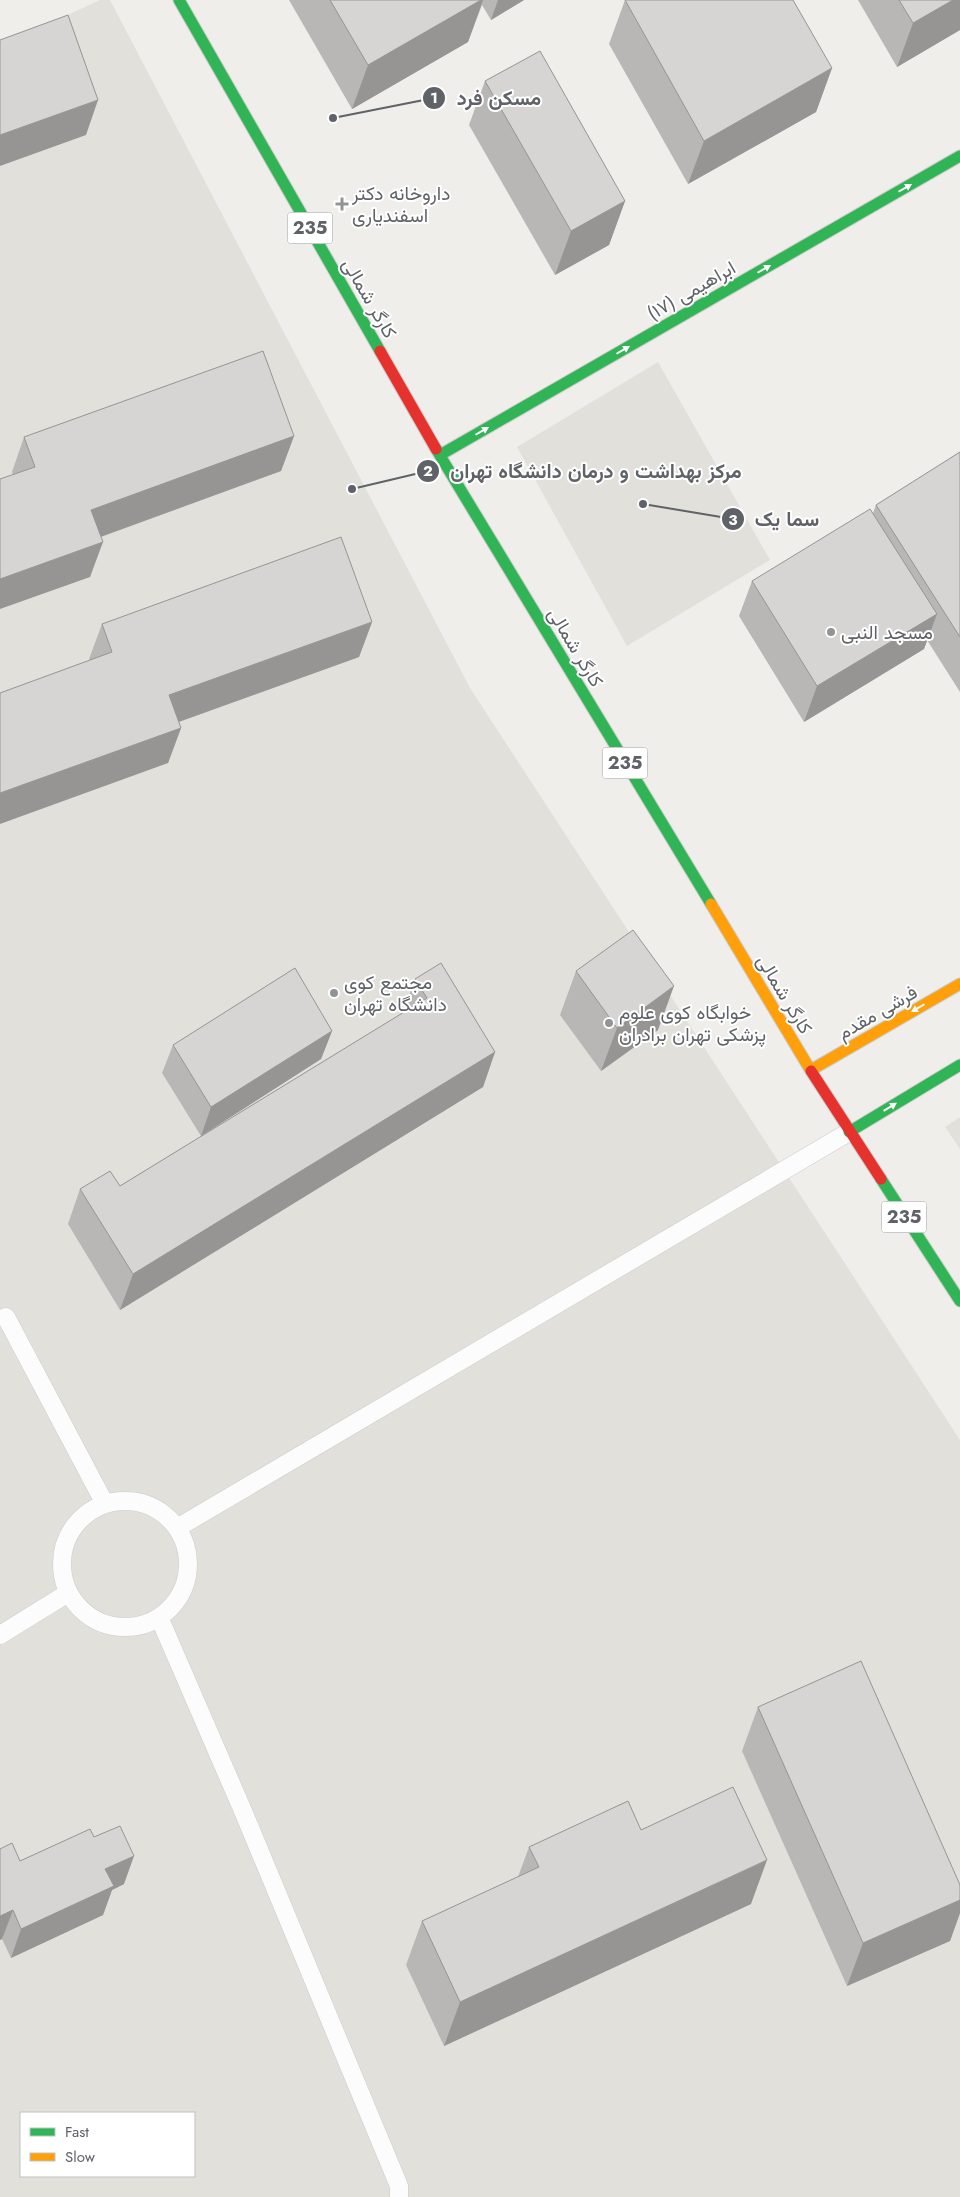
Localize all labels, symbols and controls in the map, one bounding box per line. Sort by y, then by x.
callout: مسکن فرد [422,80,551,115]
text: مسکن فرد [457,84,541,113]
text: 1 [430,87,438,109]
place label: داروخانه دکتر اسفندیاری [351,180,450,229]
one-way arrow [898,183,911,192]
marker: داروخانه دکتر اسفندیاری [336,198,348,210]
road number: 235 [288,212,332,244]
street label: کارگر شمالی [336,253,403,343]
street label: ابراهیمی (۱۷) [642,254,741,327]
one-way arrow [757,264,770,273]
one-way arrow [616,345,630,354]
one-way arrow [476,426,489,435]
callout: مرکز بهداشت و درمان دانشگاه تهران [415,453,752,488]
text: مرکز بهداشت و درمان دانشگاه تهران [450,457,742,486]
text: 2 [423,460,433,482]
callout: سما یک [720,502,830,537]
text: سما یک [755,505,819,534]
text: 3 [728,509,738,531]
street label: کارگر شمالی [541,602,610,692]
place label: مسجد النبی [841,619,933,646]
marker: مسجد النبی [825,626,837,638]
road number: 235 [602,748,648,778]
street label: کارگر شمالی [750,949,819,1039]
place label: مجتمع کوی دانشگاه تهران [344,969,447,1018]
street label: فرشی مقدم [832,979,922,1046]
marker: مجتمع کوی دانشگاه تهران [328,987,340,999]
place label: خوابگاه کوی علوم پزشکی تهران برادران [619,999,766,1048]
one-way arrow [911,1004,924,1013]
marker: خوابگاه کوی علوم پزشکی تهران برادران [603,1017,615,1029]
one-way arrow [884,1102,897,1111]
road number: 235 [882,1202,926,1232]
legend [20,2112,195,2177]
text: Fast [65,2121,89,2143]
text: Slow [65,2146,96,2168]

